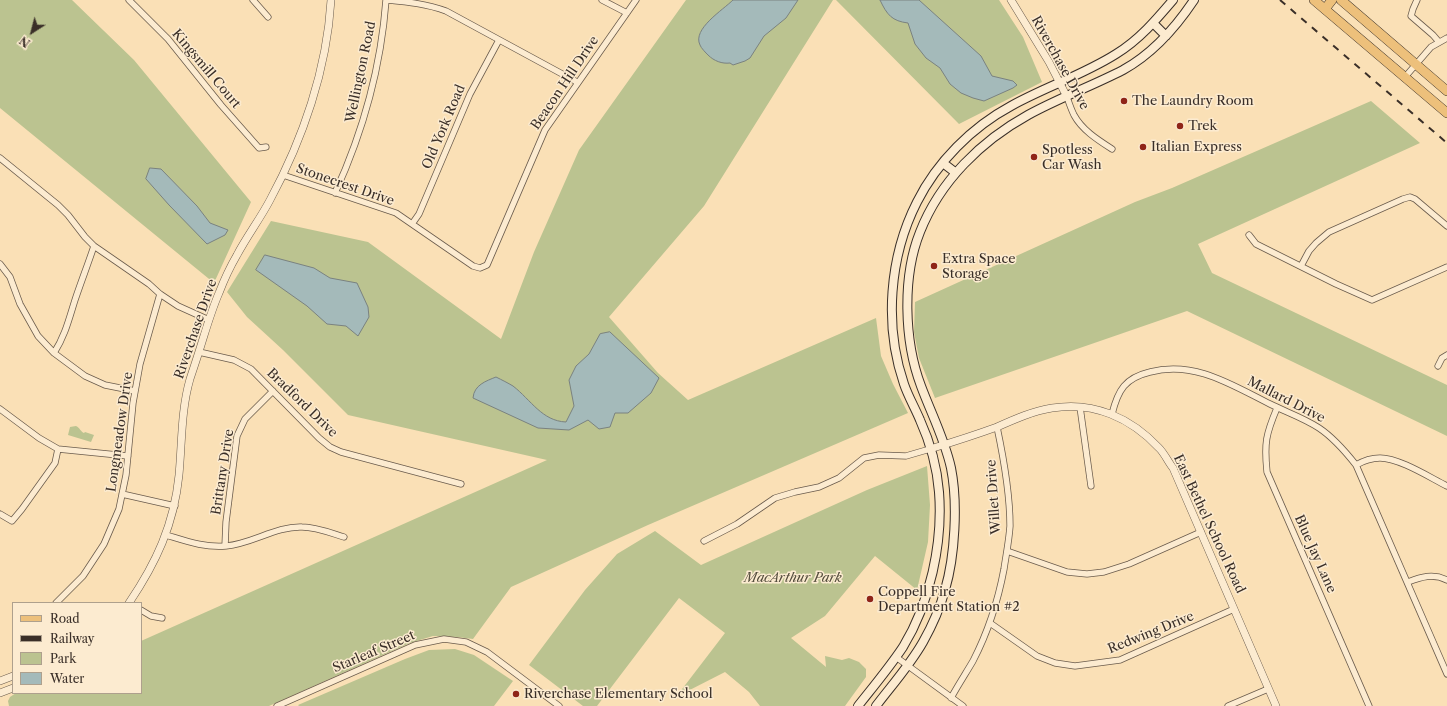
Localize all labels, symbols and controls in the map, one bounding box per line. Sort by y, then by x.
north arrow [12,12,52,52]
street label: Riverchase Drive [1028,13,1092,113]
street label: Wellington Road [343,20,379,124]
street label: Kingsmill Court [169,26,243,112]
text: N [17,33,33,50]
street label: Beacon Hill Drive [528,33,602,133]
street label: Old York Road [419,82,469,172]
place label: The Laundry Room [1132,93,1254,109]
marker: The Laundry Room [1119,96,1129,106]
place label: Trek [1188,118,1217,134]
marker: Trek [1175,121,1185,131]
place label: Italian Express [1151,139,1242,155]
place label: Spotless Car Wash [1042,142,1102,173]
marker: Italian Express [1138,142,1148,152]
marker: Spotless Car Wash [1029,152,1039,162]
street label: Stonecrest Drive [294,161,396,209]
place label: Extra Space Storage [942,251,1016,282]
marker: Extra Space Storage [929,261,939,271]
street label: Riverchase Drive [172,277,220,381]
street label: Bradford Drive [263,365,341,441]
street label: Longmeadow Drive [104,371,136,493]
street label: Mallard Drive [1245,374,1327,426]
street label: Brittany Drive [209,428,237,516]
street label: East Bethel School Road [1170,452,1248,596]
street label: Willet Drive [984,459,1004,535]
street label: Blue Jay Lane [1291,512,1339,596]
park label: MacArthur Park [744,570,842,586]
place label: Coppell Fire Department Station #2 [878,584,1020,615]
marker: Coppell Fire Department Station #2 [865,594,875,604]
legend [12,602,142,694]
street label: Redwing Drive [1106,609,1196,657]
text: Road [50,611,80,626]
street label: Starleaf Street [331,628,417,676]
text: Railway [50,631,95,646]
text: Park [50,651,76,666]
text: Water [50,671,84,686]
place label: Riverchase Elementary School [524,686,713,702]
marker: Riverchase Elementary School [511,689,521,699]

